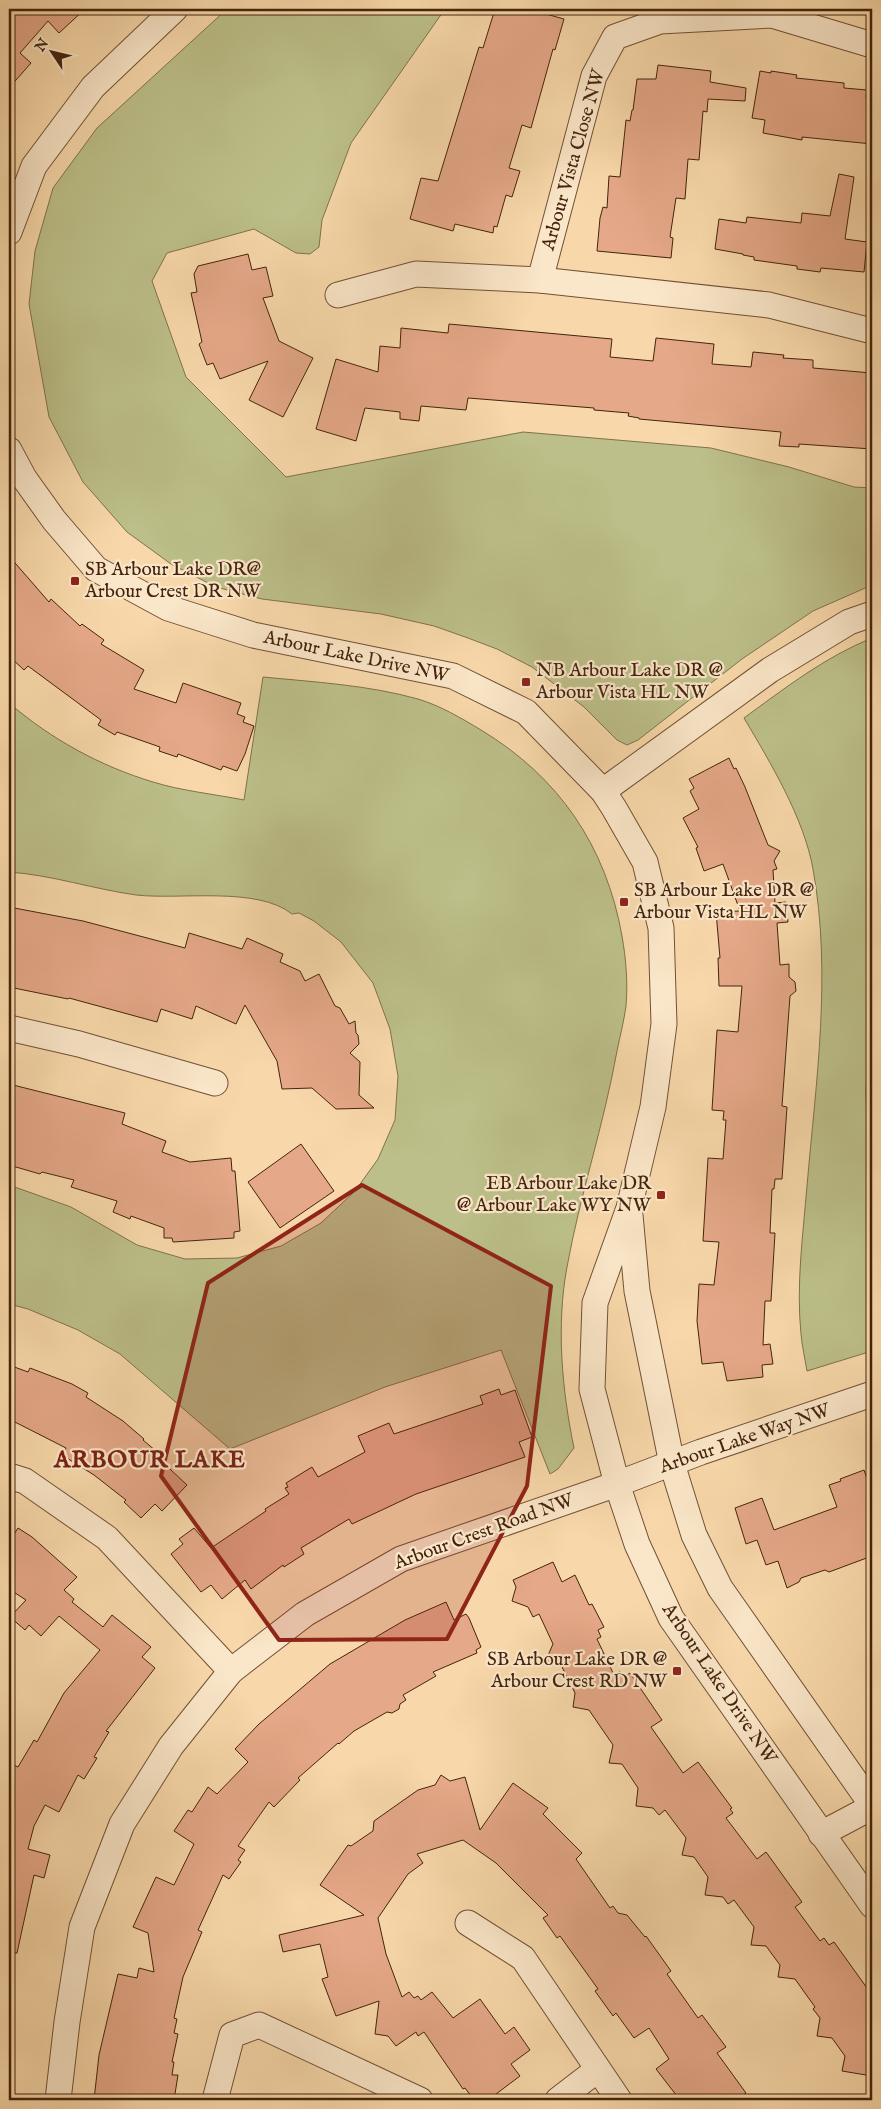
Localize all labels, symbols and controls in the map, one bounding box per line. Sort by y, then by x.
north arrow [28,28,78,78]
text: N [31,35,53,56]
street label: Arbour Vista Close NW [536,66,612,254]
place label: SB Arbour Lake DR@ Arbour Crest DR NW [84,558,262,604]
marker: SB Arbour Lake DR@ Arbour Crest DR NW [69,575,81,587]
street label: Arbour Lake Drive NW [260,625,452,689]
place label: NB Arbour Lake DR @ Arbour Vista HL NW [535,659,723,705]
marker: NB Arbour Lake DR @ Arbour Vista HL NW [520,676,532,688]
place label: SB Arbour Lake DR @ Arbour Vista HL NW [633,879,814,925]
marker: SB Arbour Lake DR @ Arbour Vista HL NW [618,896,630,908]
place label: EB Arbour Lake DR @ Arbour Lake WY NW [457,1172,652,1218]
marker: EB Arbour Lake DR @ Arbour Lake WY NW [655,1189,667,1201]
street label: Arbour Lake Way NW [656,1398,834,1480]
district label: ARBOUR LAKE [53,1445,246,1476]
street label: Arbour Crest Road NW [390,1488,578,1576]
street label: Arbour Lake Drive NW [656,1598,782,1770]
place label: SB Arbour Lake DR @ Arbour Crest RD NW [487,1648,668,1694]
marker: SB Arbour Lake DR @ Arbour Crest RD NW [671,1665,683,1677]

